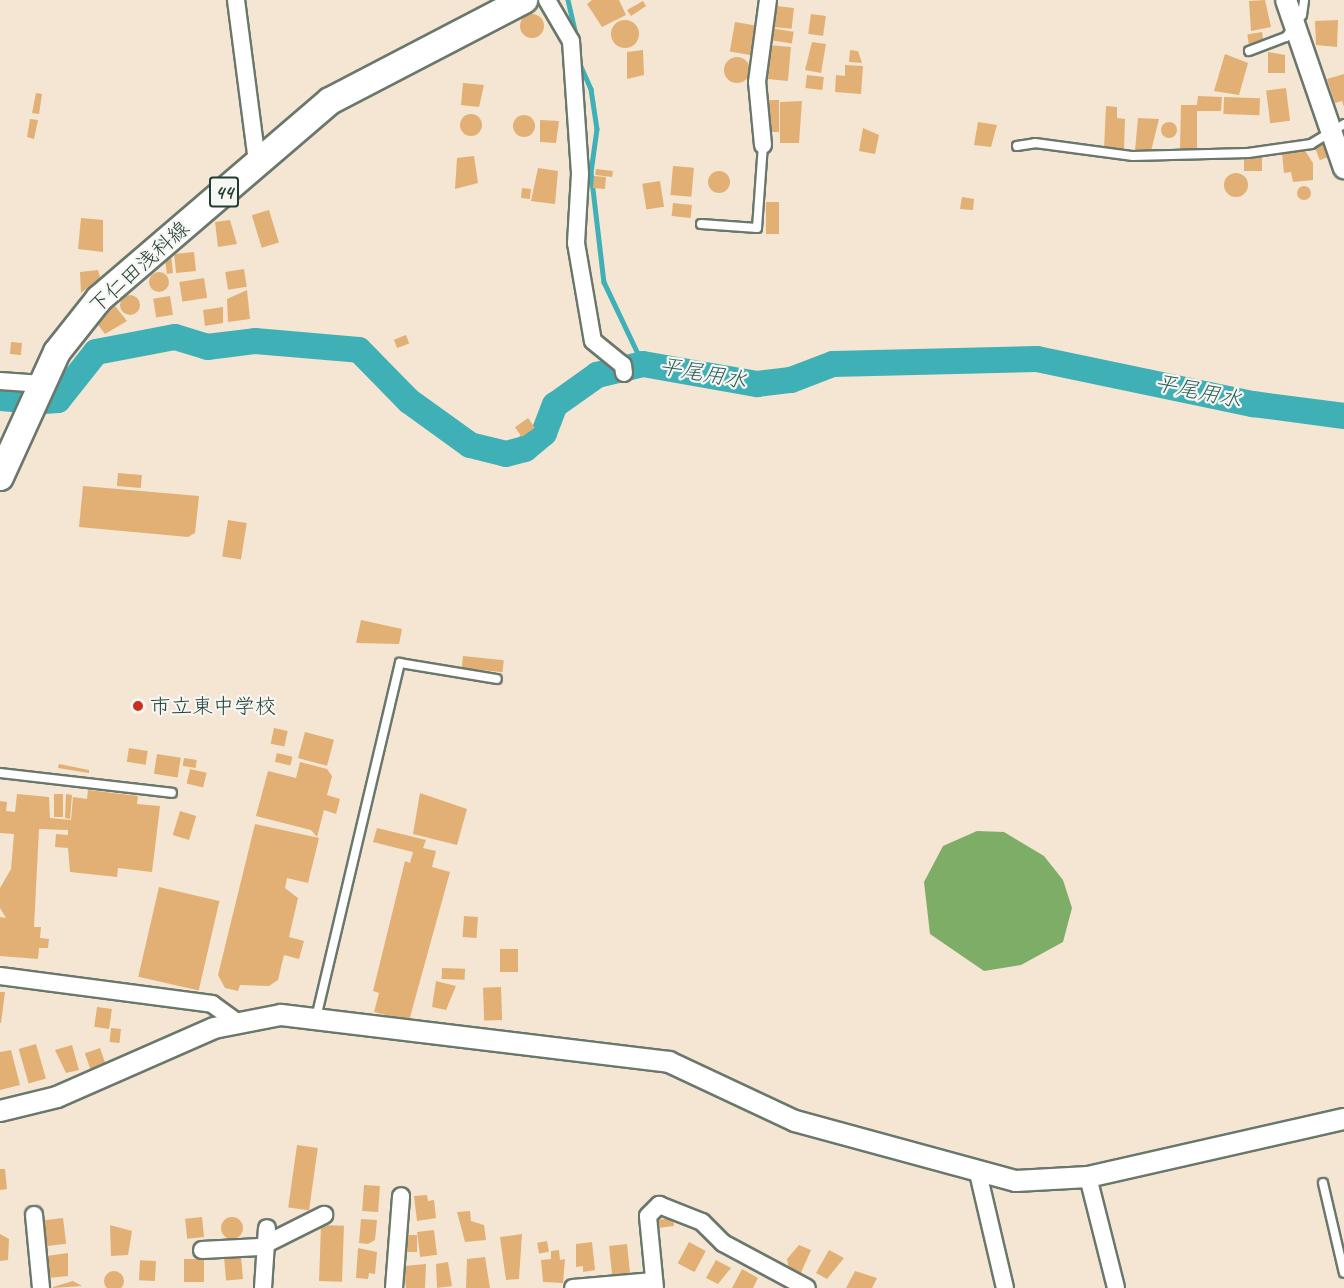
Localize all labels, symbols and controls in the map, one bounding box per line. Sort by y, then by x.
road number: 44 [209,175,239,209]
street label: 下仁田浅科線 [84,215,194,319]
water label: 平尾用水 [657,353,749,395]
water label: 平尾用水 [1152,370,1244,414]
place label: 市立東中学校 [150,693,276,719]
marker: 市立東中学校 [131,699,145,713]

